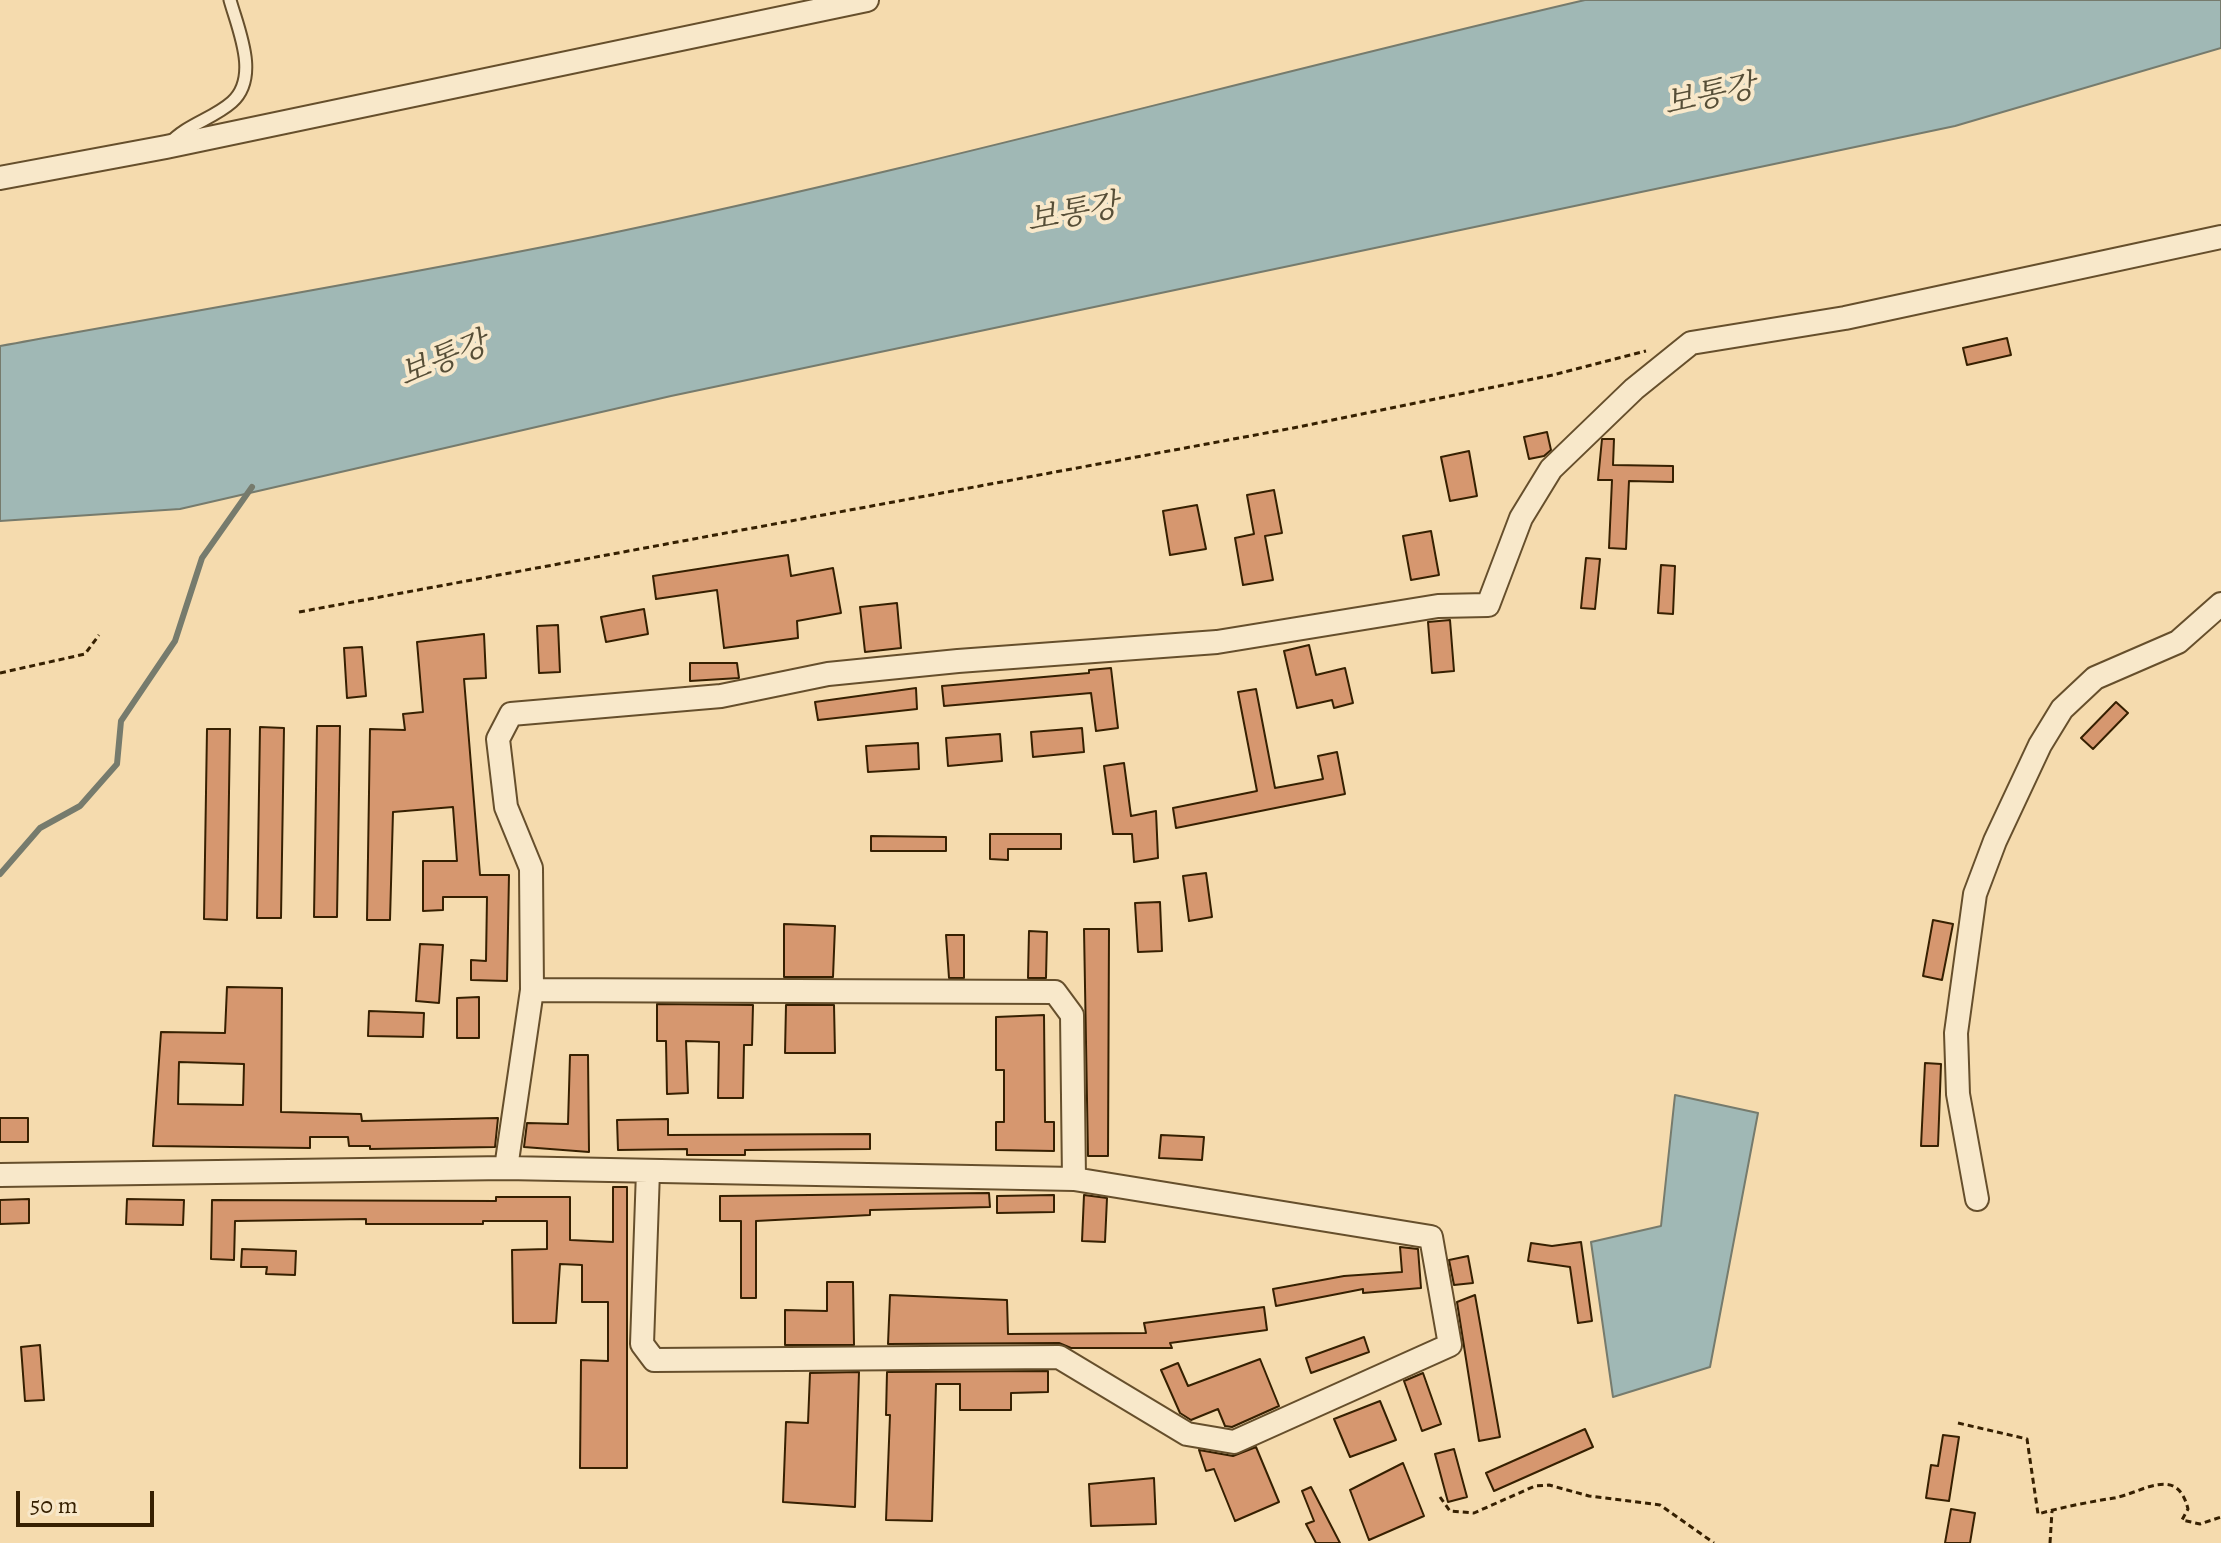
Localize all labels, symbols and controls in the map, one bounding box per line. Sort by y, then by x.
water label: 보통강 [1661,69,1759,125]
water label: 보통강 [1024,188,1122,242]
water label: 보통강 [394,326,494,396]
scale bar [20,1475,158,1525]
text: 50 m [30,1489,78,1521]

